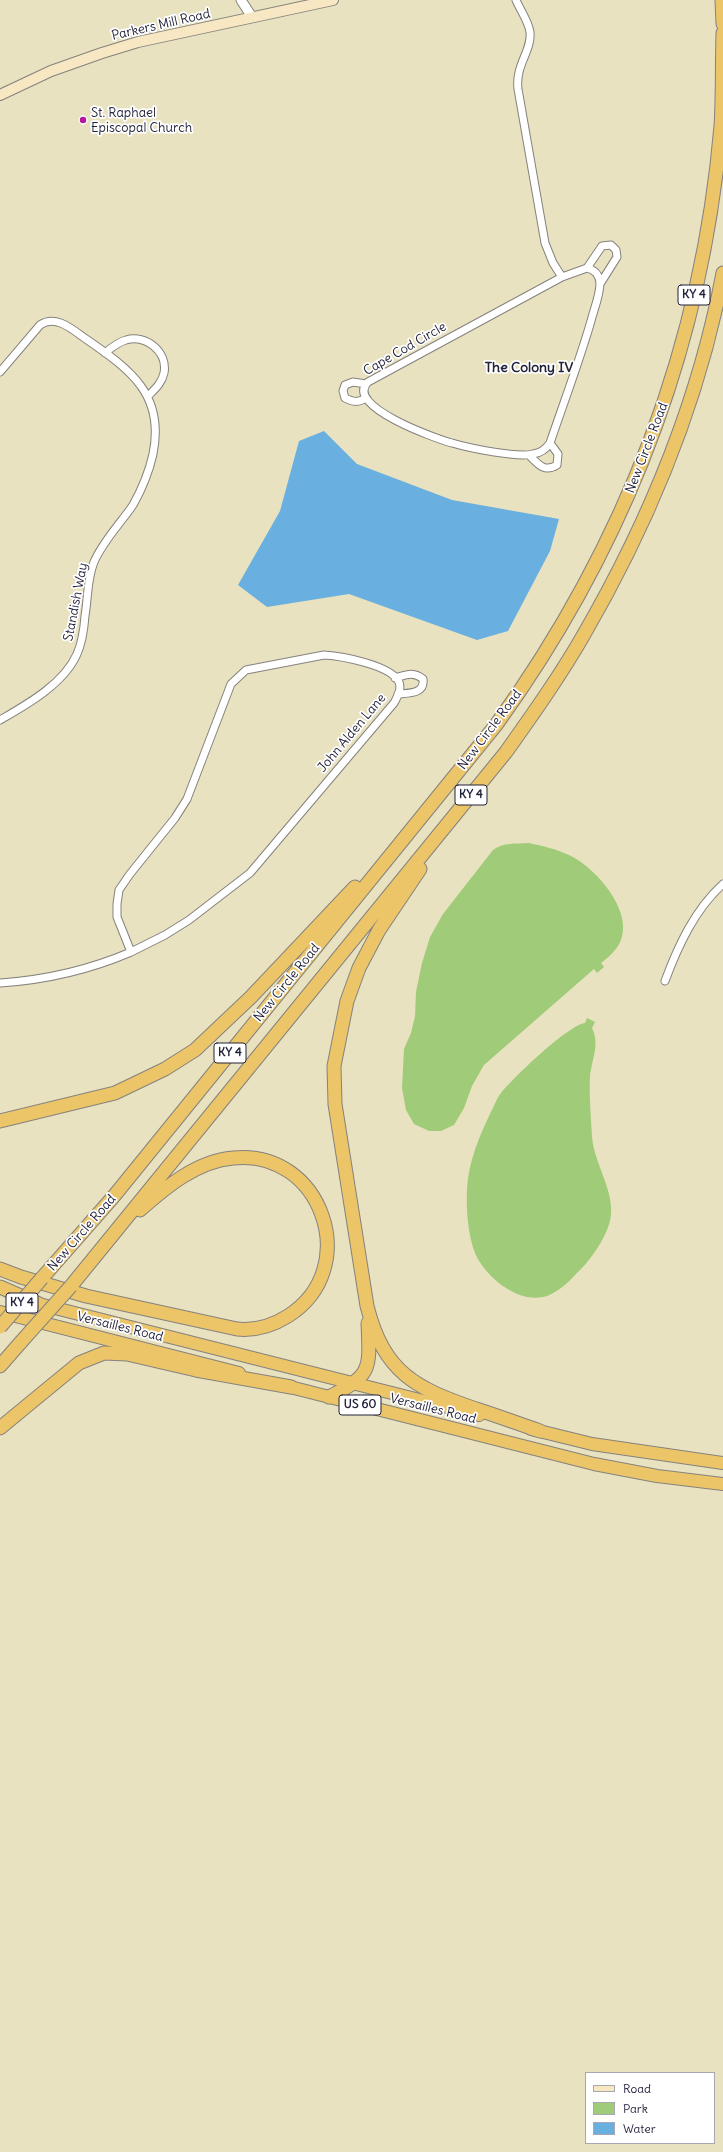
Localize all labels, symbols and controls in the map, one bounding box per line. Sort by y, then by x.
street label: Parkers Mill Road [110,6,212,44]
place label: St. Raphael Episcopal Church [91,105,192,136]
marker: St. Raphael Episcopal Church [78,115,88,125]
road number: KY 4 [678,285,710,305]
street label: Cape Cod Circle [361,319,449,379]
district label: The Colony IV [485,360,573,376]
street label: New Circle Road [623,400,671,496]
street label: Standish Way [61,561,91,643]
street label: New Circle Road [455,687,525,773]
street label: John Alden Lane [315,691,389,775]
road number: KY 4 [455,785,487,805]
street label: New Circle Road [251,941,323,1025]
road number: KY 4 [214,1043,246,1063]
street label: New Circle Road [45,1192,119,1274]
road number: KY 4 [6,1293,38,1313]
street label: Versailles Road [75,1309,165,1345]
street label: Versailles Road [388,1391,478,1427]
road number: US 60 [339,1395,381,1415]
legend [585,2072,715,2144]
text: Road [623,2081,651,2096]
text: Park [623,2101,648,2116]
text: Water [623,2121,656,2136]

